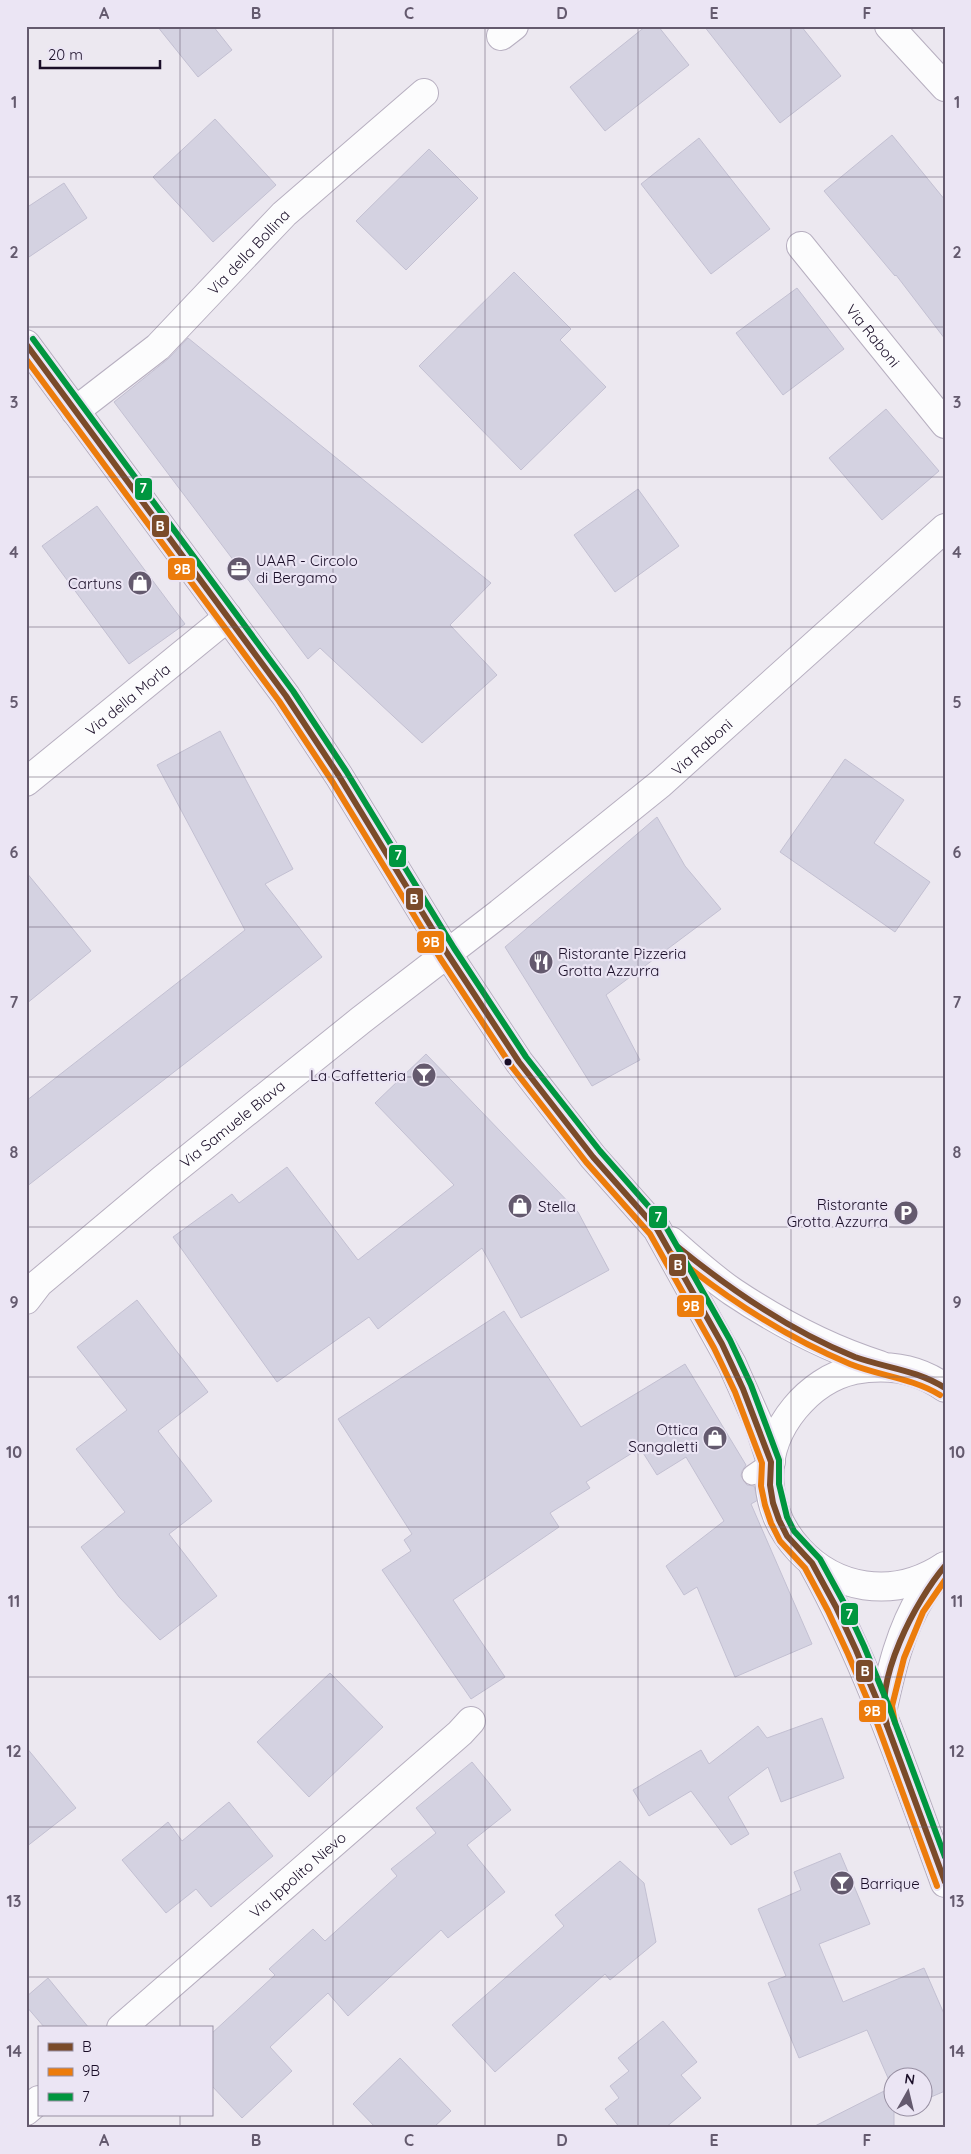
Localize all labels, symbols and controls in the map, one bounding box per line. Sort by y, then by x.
text: A [99,3,110,23]
text: B [251,3,261,23]
text: C [404,3,414,23]
text: D [556,3,568,23]
text: E [709,3,719,23]
text: F [863,3,872,23]
scale bar [40,38,160,70]
text: 20 m [48,45,83,64]
text: 1 [11,92,17,112]
text: 1 [954,92,960,112]
street label: Via della Bollina [203,205,293,299]
text: 2 [9,242,19,262]
text: 2 [952,242,962,262]
street label: Via Raboni [842,300,905,371]
text: 3 [10,392,18,412]
text: 3 [953,392,961,412]
line badge: 7 [134,477,153,501]
text: 7 [139,479,147,497]
line badge: B [151,514,170,538]
text: B [155,517,165,535]
text: 4 [9,542,19,562]
text: 4 [952,542,962,562]
place label: UAAR - Circolo di Bergamo [256,551,358,587]
office icon: UAAR - Circolo di Bergamo [226,556,252,582]
line badge: 9B [167,557,196,581]
text: 9B [173,560,191,578]
shop icon: Cartuns [127,570,153,596]
place label: Cartuns [68,574,122,593]
street label: Via della Morla [81,659,174,739]
text: 5 [9,692,19,712]
text: 5 [952,692,962,712]
street label: Via Raboni [667,714,736,779]
text: 6 [10,842,19,862]
text: 6 [953,842,962,862]
line badge: 7 [388,844,407,868]
text: 7 [394,846,402,864]
line badge: B [405,887,424,911]
text: B [409,890,419,908]
line badge: 9B [416,930,445,954]
text: 9B [422,933,440,951]
place label: Ristorante Pizzeria Grotta Azzurra [558,944,686,980]
restaurant icon: Ristorante Pizzeria Grotta Azzurra [528,949,554,975]
text: 7 [10,992,19,1012]
text: 7 [953,992,962,1012]
unlabelled marker [503,1057,513,1067]
bar icon: La Caffetteria [411,1062,437,1088]
place label: La Caffetteria [310,1066,406,1085]
street label: Via Samuele Biava [176,1075,289,1171]
text: 8 [10,1142,19,1162]
text: 8 [953,1142,962,1162]
shop icon: Stella [507,1193,533,1219]
place label: Ristorante Grotta Azzurra [787,1195,888,1231]
place label: Stella [538,1197,576,1216]
parking icon: Ristorante Grotta Azzurra [893,1200,919,1226]
line badge: 7 [648,1205,668,1229]
text: 7 [654,1208,662,1226]
line badge: B [668,1253,687,1277]
text: B [673,1256,683,1274]
text: 9 [9,1292,19,1312]
text: 9 [952,1292,962,1312]
line badge: 9B [676,1294,705,1318]
text: 9B [682,1297,700,1315]
place label: Ottica Sangaletti [628,1420,698,1456]
shop icon: Ottica Sangaletti [702,1425,728,1451]
text: 10 [6,1442,22,1462]
text: 10 [949,1442,965,1462]
text: 11 [8,1591,20,1611]
text: 11 [951,1591,963,1611]
line badge: 7 [840,1602,859,1626]
text: 7 [845,1605,853,1623]
line badge: B [855,1659,874,1683]
text: B [860,1662,870,1680]
line badge: 9B [858,1699,887,1723]
text: 9B [863,1702,881,1720]
text: 12 [6,1741,22,1761]
text: 12 [949,1741,965,1761]
street label: Via Ippolito Nievo [245,1827,350,1922]
bar icon: Barrique [829,1870,855,1896]
place label: Barrique [860,1874,920,1893]
text: 13 [7,1891,21,1911]
text: 13 [950,1891,964,1911]
legend [38,2026,212,2116]
text: B [82,2037,92,2056]
text: 14 [6,2041,22,2061]
text: 14 [949,2041,965,2061]
text: 9B [82,2061,100,2080]
north arrow [884,2066,934,2116]
text: N [903,2069,916,2089]
text: 7 [82,2087,90,2106]
text: A [99,2130,110,2150]
text: B [251,2130,261,2150]
text: C [404,2130,414,2150]
text: D [556,2130,568,2150]
text: E [709,2130,719,2150]
text: F [863,2130,872,2150]

